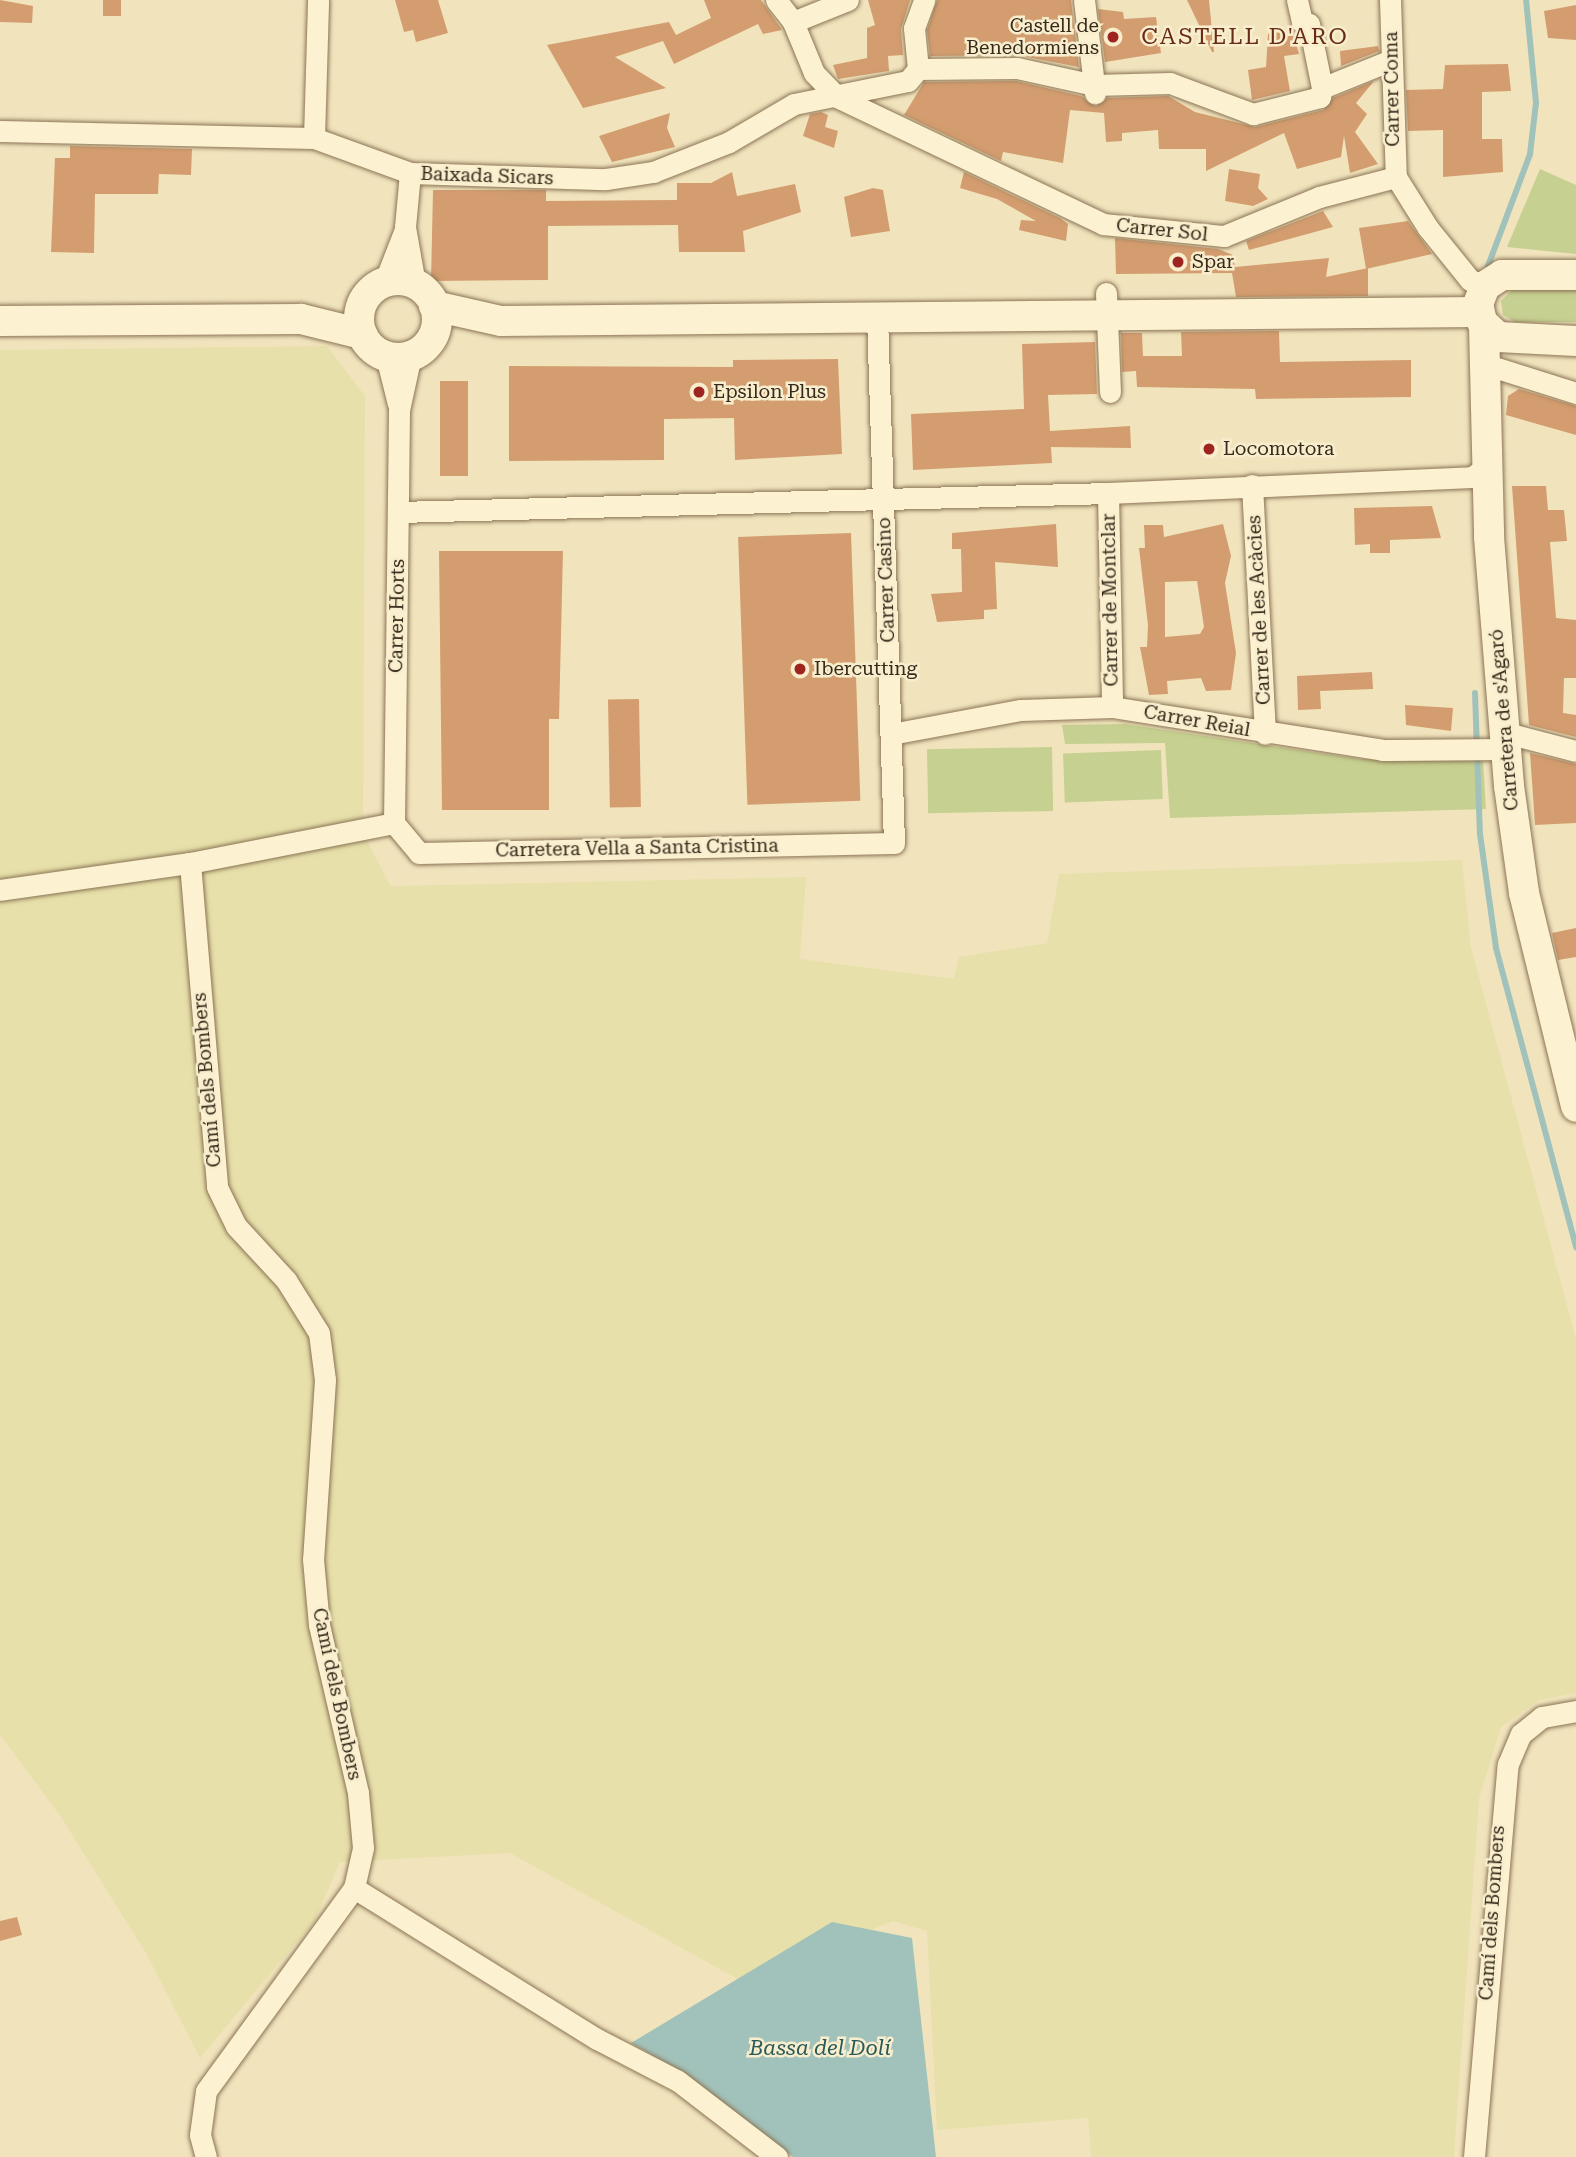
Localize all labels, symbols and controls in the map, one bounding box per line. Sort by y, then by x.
place label: Castell de Benedormiens [966,15,1099,59]
district label: CASTELL D'ARO [1143,23,1347,51]
marker: Castell de Benedormiens [1105,29,1121,45]
street label: Carrer Coma [1380,31,1404,147]
street label: Baixada Sicars [420,162,554,190]
street label: Carrer Sol [1115,214,1209,246]
place label: Spar [1192,251,1234,273]
marker: Spar [1170,254,1186,270]
place label: Epsilon Plus [713,381,826,403]
marker: Epsilon Plus [691,384,707,400]
place label: Locomotora [1223,438,1334,460]
marker: Locomotora [1201,441,1217,457]
street label: Carrer de Montclar [1097,513,1123,687]
street label: Carrer de les Acàcies [1243,514,1275,706]
street label: Carrer Casino [872,517,900,643]
street label: Carrer Horts [385,559,409,673]
street label: Carretera de s'Agaró [1485,628,1523,812]
place label: Ibercutting [814,658,917,680]
marker: Ibercutting [792,661,808,677]
street label: Carrer Reial [1142,700,1252,742]
street label: Carretera Vella a Santa Cristina [495,834,779,862]
street label: Camí dels Bombers [188,992,226,1168]
street label: Camí dels Bombers [308,1606,366,1782]
street label: Camí dels Bombers [1475,1825,1509,2001]
water label: Bassa del Dolí [749,2035,891,2061]

